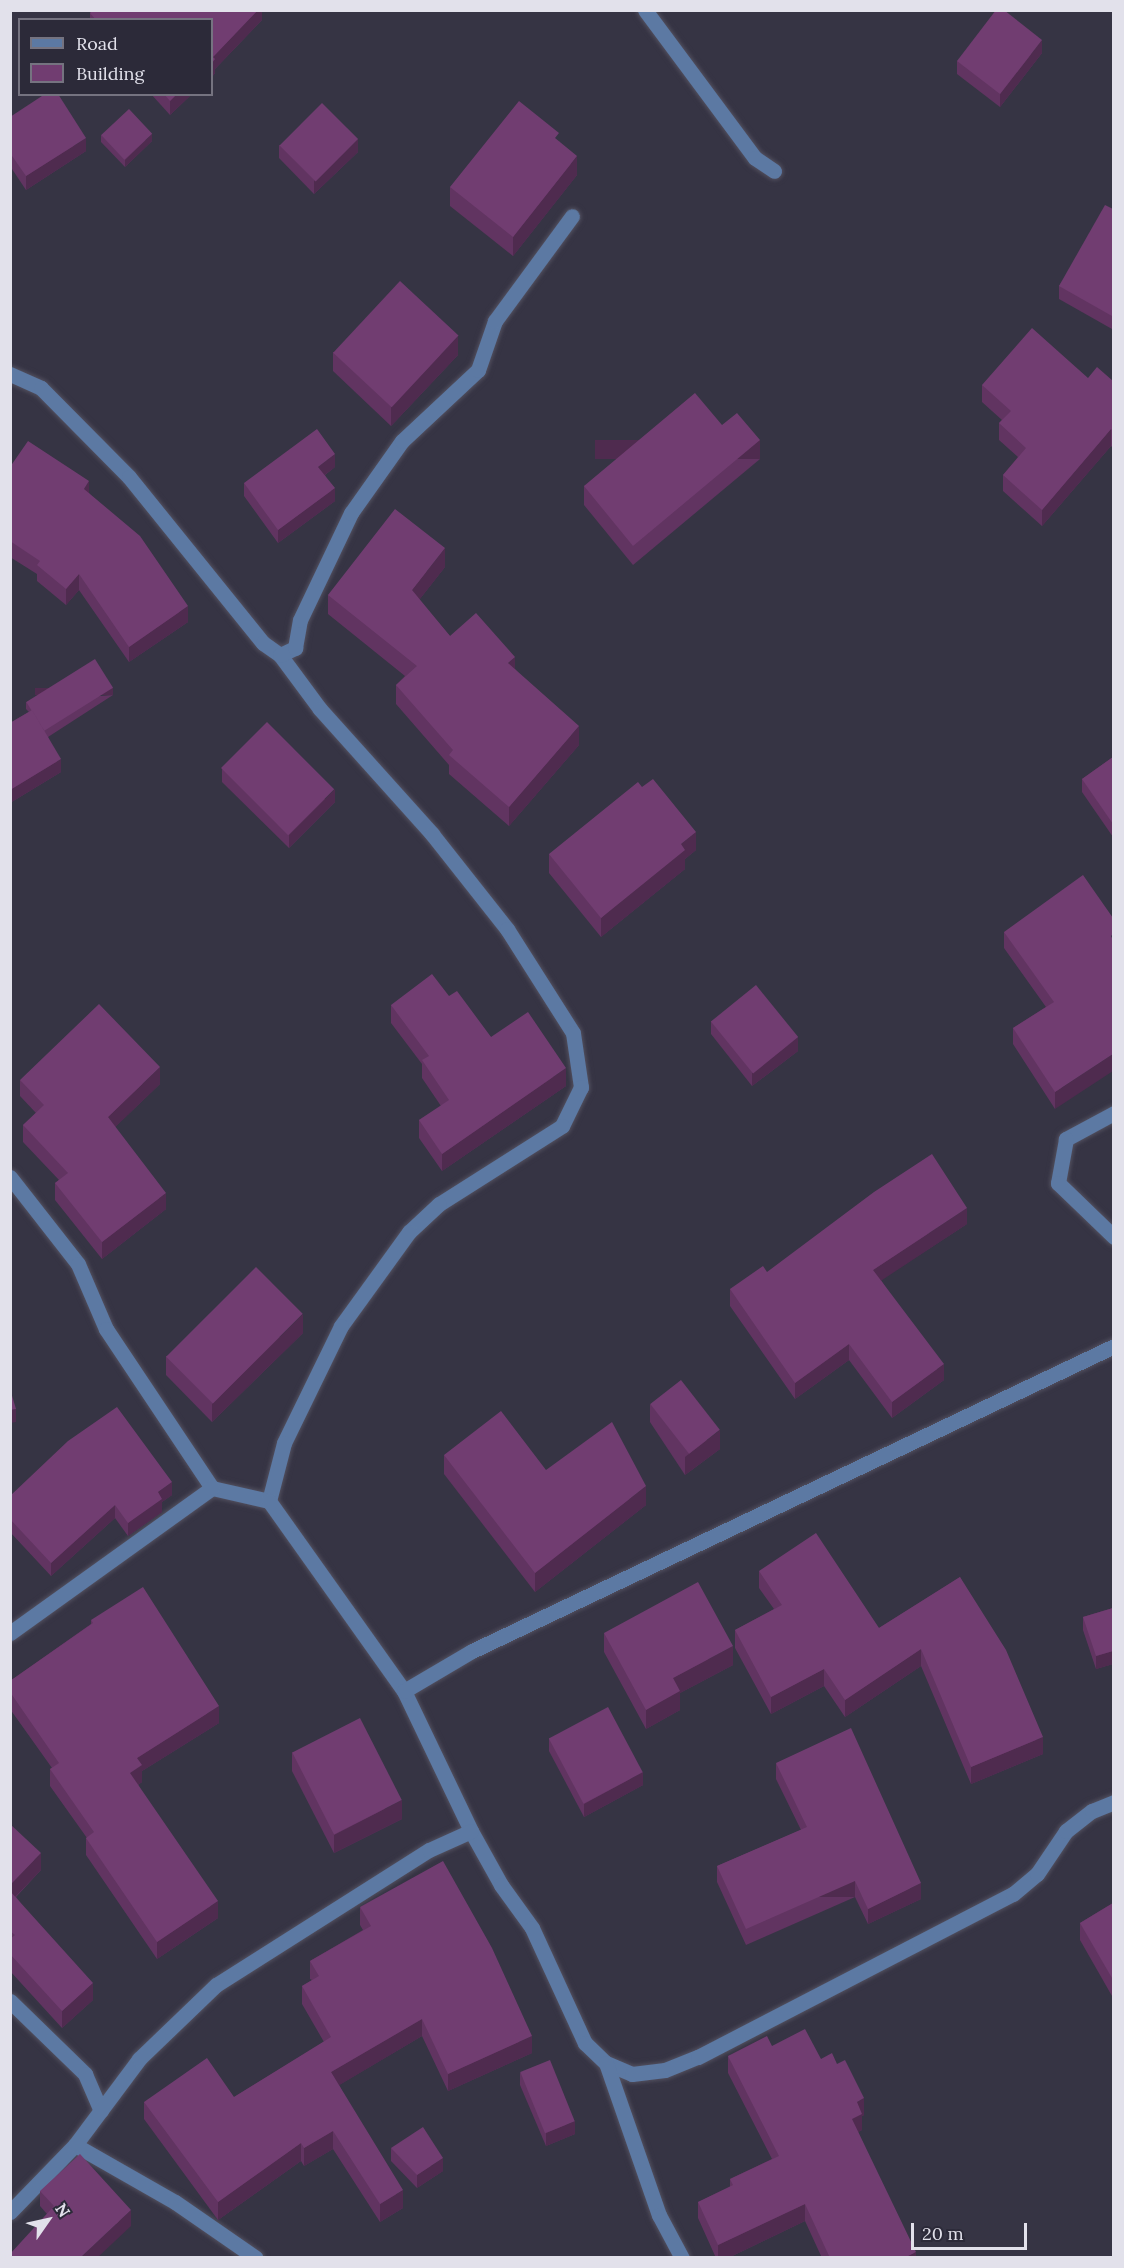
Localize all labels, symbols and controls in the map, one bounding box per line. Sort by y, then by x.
legend [18,18,213,96]
text: Road [76,32,118,55]
text: Building [76,62,144,85]
north arrow [18,2190,78,2250]
text: N [51,2199,75,2221]
scale bar [914,2211,1030,2249]
text: 20 m [922,2222,964,2245]

